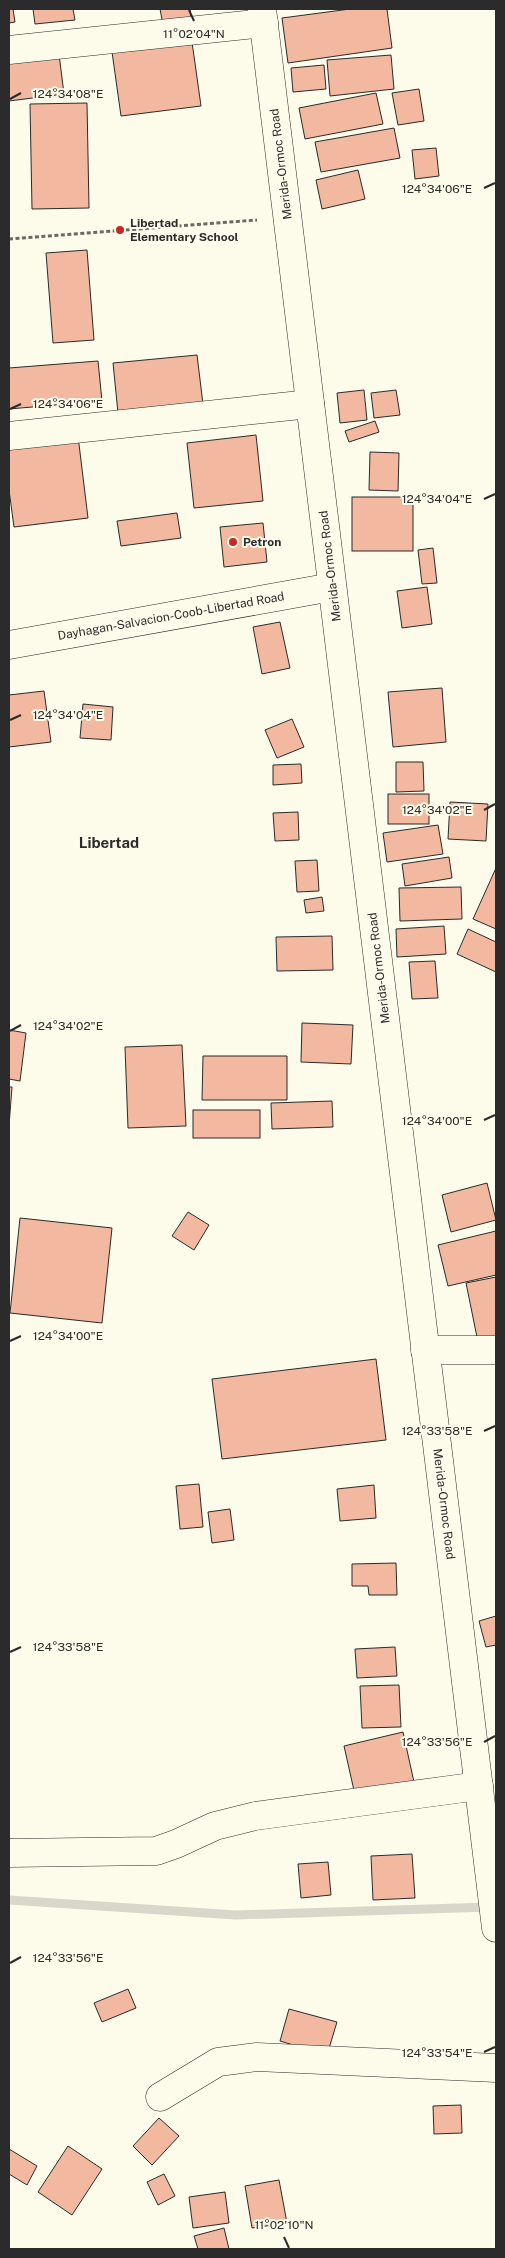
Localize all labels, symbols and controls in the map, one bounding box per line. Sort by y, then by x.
text: 11°02'04"N [163,27,225,41]
text: 124°34'08"E [33,87,103,101]
street label: Merida-Ormoc Road [267,108,295,220]
text: 124°34'06"E [402,182,472,196]
place label: Libertad Elementary School [130,216,239,244]
marker: Libertad Elementary School [114,224,126,236]
text: 124°34'06"E [33,397,103,411]
text: 124°34'04"E [402,492,472,506]
street label: Merida-Ormoc Road [316,510,344,622]
place label: Petron [243,535,281,549]
marker: Petron [227,536,239,548]
street label: Dayhagan-Salvacion-Coob-Libertad Road [57,589,285,643]
text: 124°34'04"E [33,708,103,722]
text: 124°34'02"E [402,803,472,817]
district label: Libertad [79,834,139,851]
street label: Merida-Ormoc Road [365,912,393,1024]
text: 124°34'02"E [33,1019,103,1033]
text: 124°34'00"E [402,1114,472,1128]
text: 124°34'00"E [33,1329,103,1343]
text: 124°33'58"E [401,1424,473,1438]
street label: Merida-Ormoc Road [430,1448,458,1560]
text: 124°33'58"E [32,1640,104,1654]
text: 124°33'56"E [402,1735,472,1749]
text: 124°33'56"E [33,1951,103,1965]
text: 124°33'54"E [402,2046,472,2060]
text: 11°02'10"N [254,2218,314,2232]

